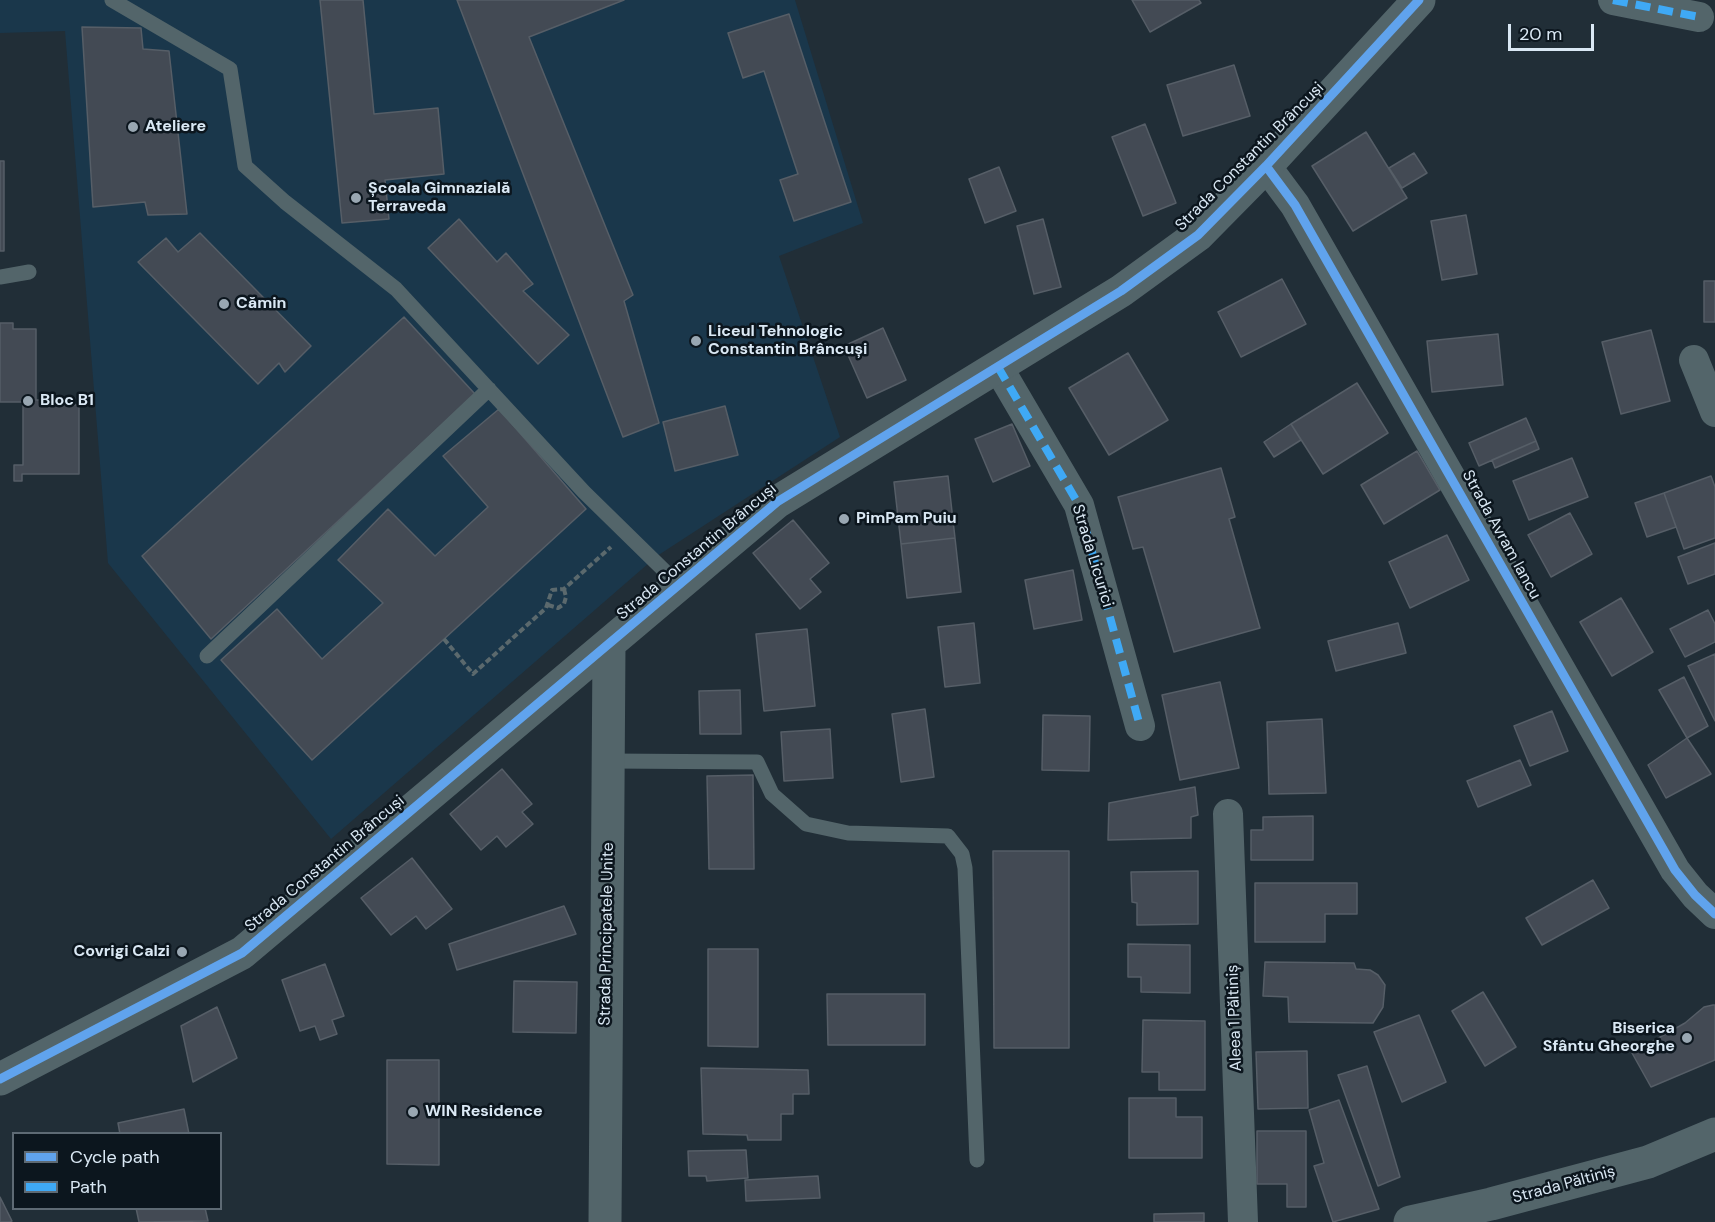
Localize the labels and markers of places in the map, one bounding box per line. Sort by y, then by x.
place label: Ateliere [145,117,206,137]
marker: Ateliere [126,120,140,134]
place label: Școala Gimnazială Terraveda [368,179,510,217]
marker: Școala Gimnazială Terraveda [349,191,363,205]
place label: Cămin [236,294,286,314]
marker: Cămin [217,297,231,311]
place label: Liceul Tehnologic Constantin Brâncuși [708,322,867,360]
marker: Liceul Tehnologic Constantin Brâncuși [689,334,703,348]
place label: Bloc B1 [40,391,94,411]
marker: Bloc B1 [21,394,35,408]
place label: PimPam Puiu [856,509,957,529]
marker: PimPam Puiu [837,512,851,526]
place label: Covrigi Calzi [73,942,170,962]
marker: Covrigi Calzi [175,945,189,959]
place label: Biserica Sfântu Gheorghe [1543,1019,1675,1057]
marker: Biserica Sfântu Gheorghe [1680,1031,1694,1045]
place label: WIN Residence [425,1102,543,1122]
marker: WIN Residence [406,1105,420,1119]

